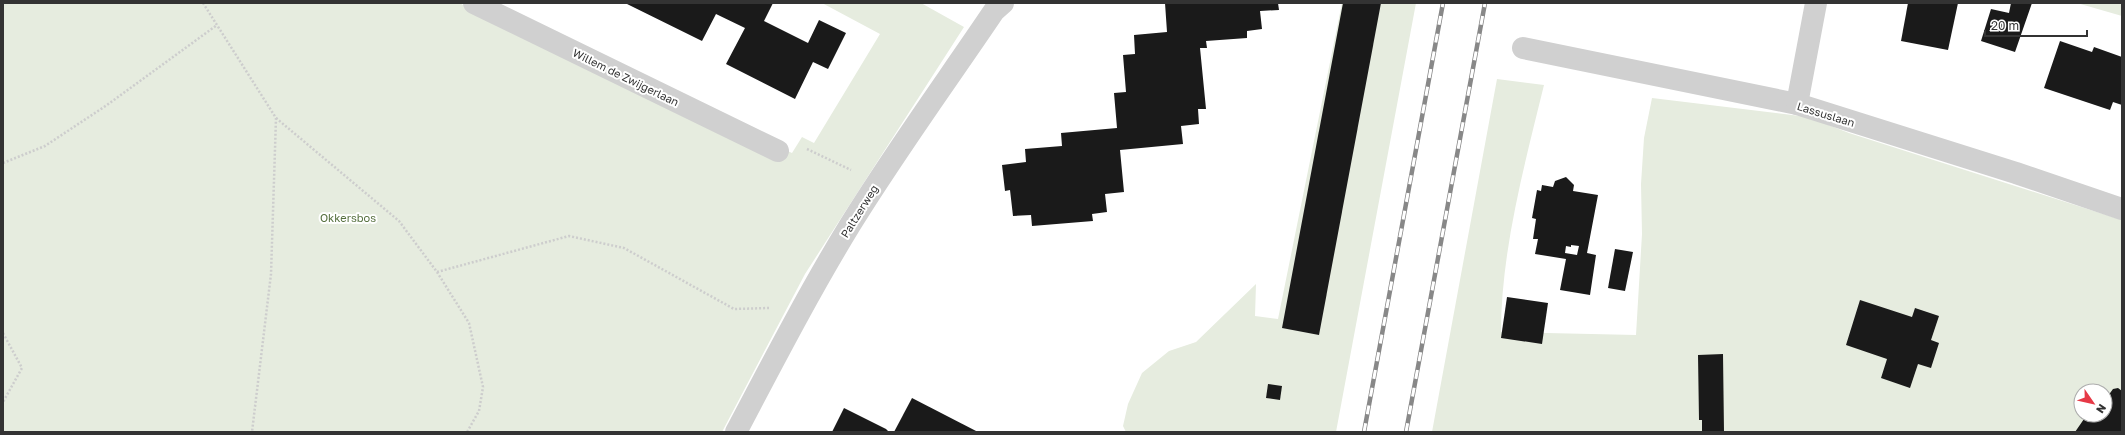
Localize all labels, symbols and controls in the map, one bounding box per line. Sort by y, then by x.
scale bar [1985,12,2087,38]
text: 20 m [1991,18,2019,33]
street label: Willem de Zwijgerlaan [571,46,681,108]
street label: Lassuslaan [1796,99,1856,129]
street label: Paltzerweg [838,182,880,240]
park label: Okkersbos [320,211,376,224]
north arrow [2073,383,2113,423]
text: N [2094,402,2109,416]

